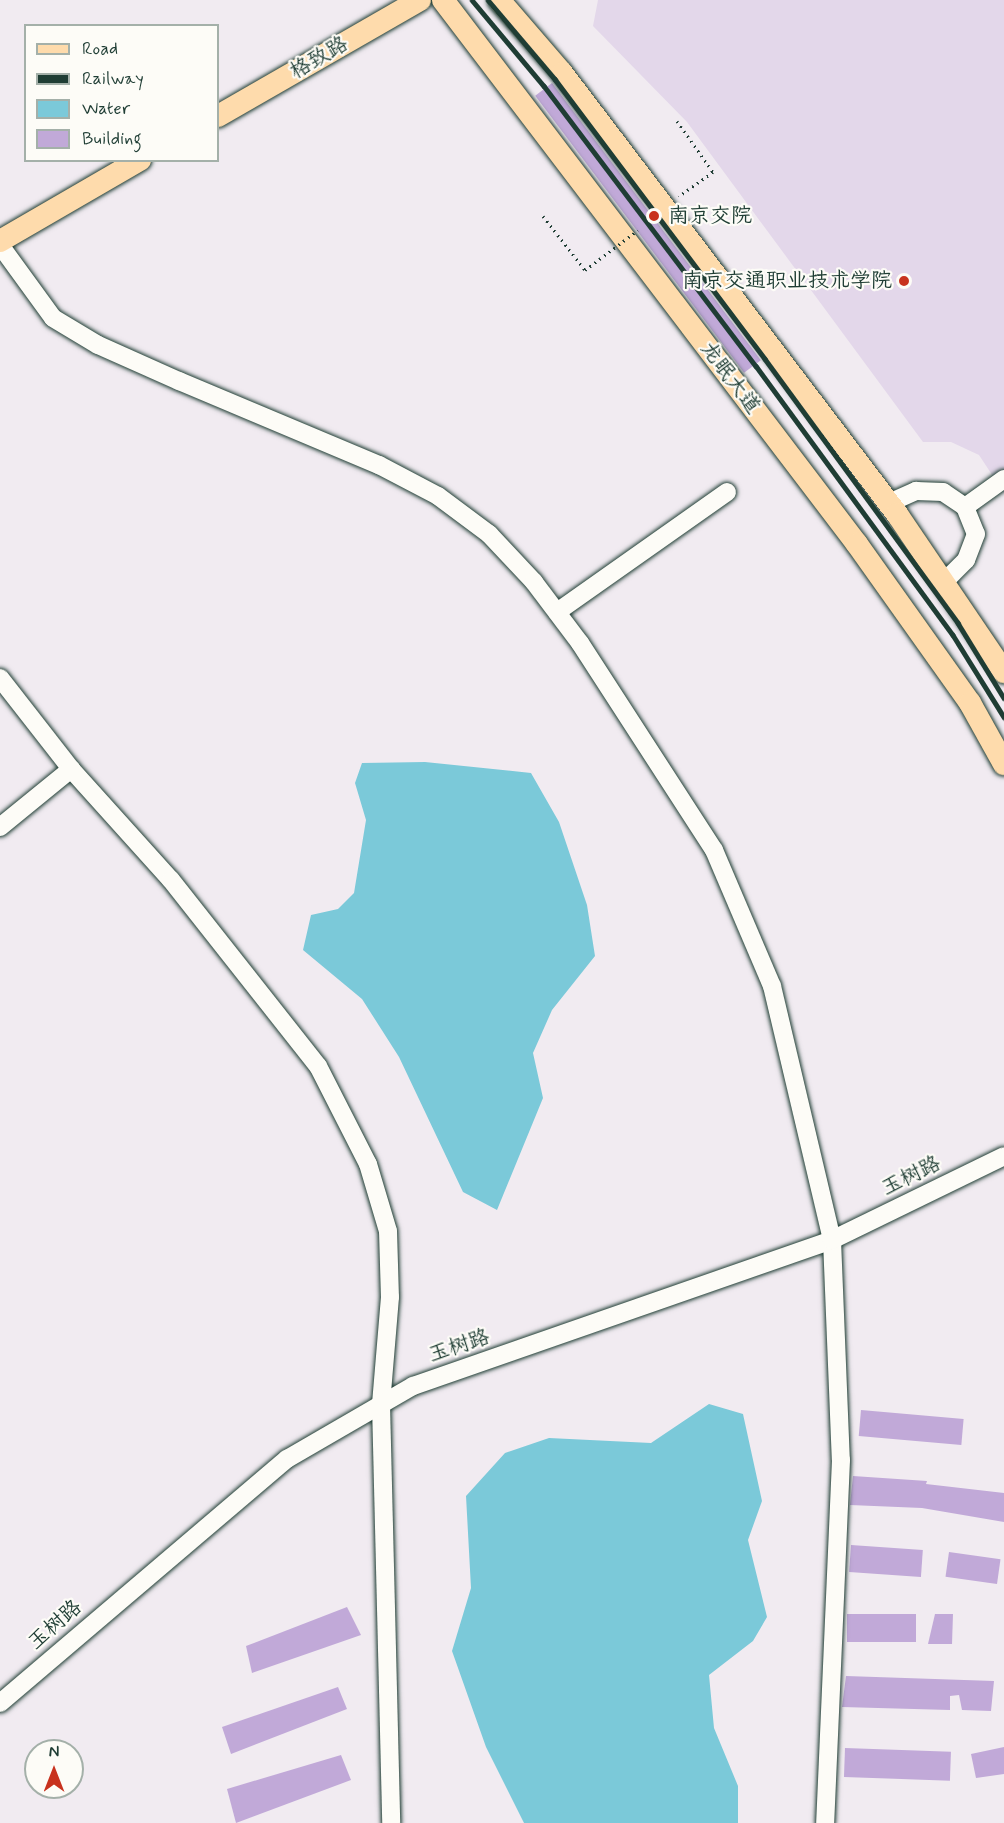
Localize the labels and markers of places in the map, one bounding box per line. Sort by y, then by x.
place label: 南京交院 [668,203,752,229]
marker: 南京交院 [645,207,663,225]
place label: 南京交通职业技术学院 [682,268,892,294]
marker: 南京交通职业技术学院 [897,274,911,288]

